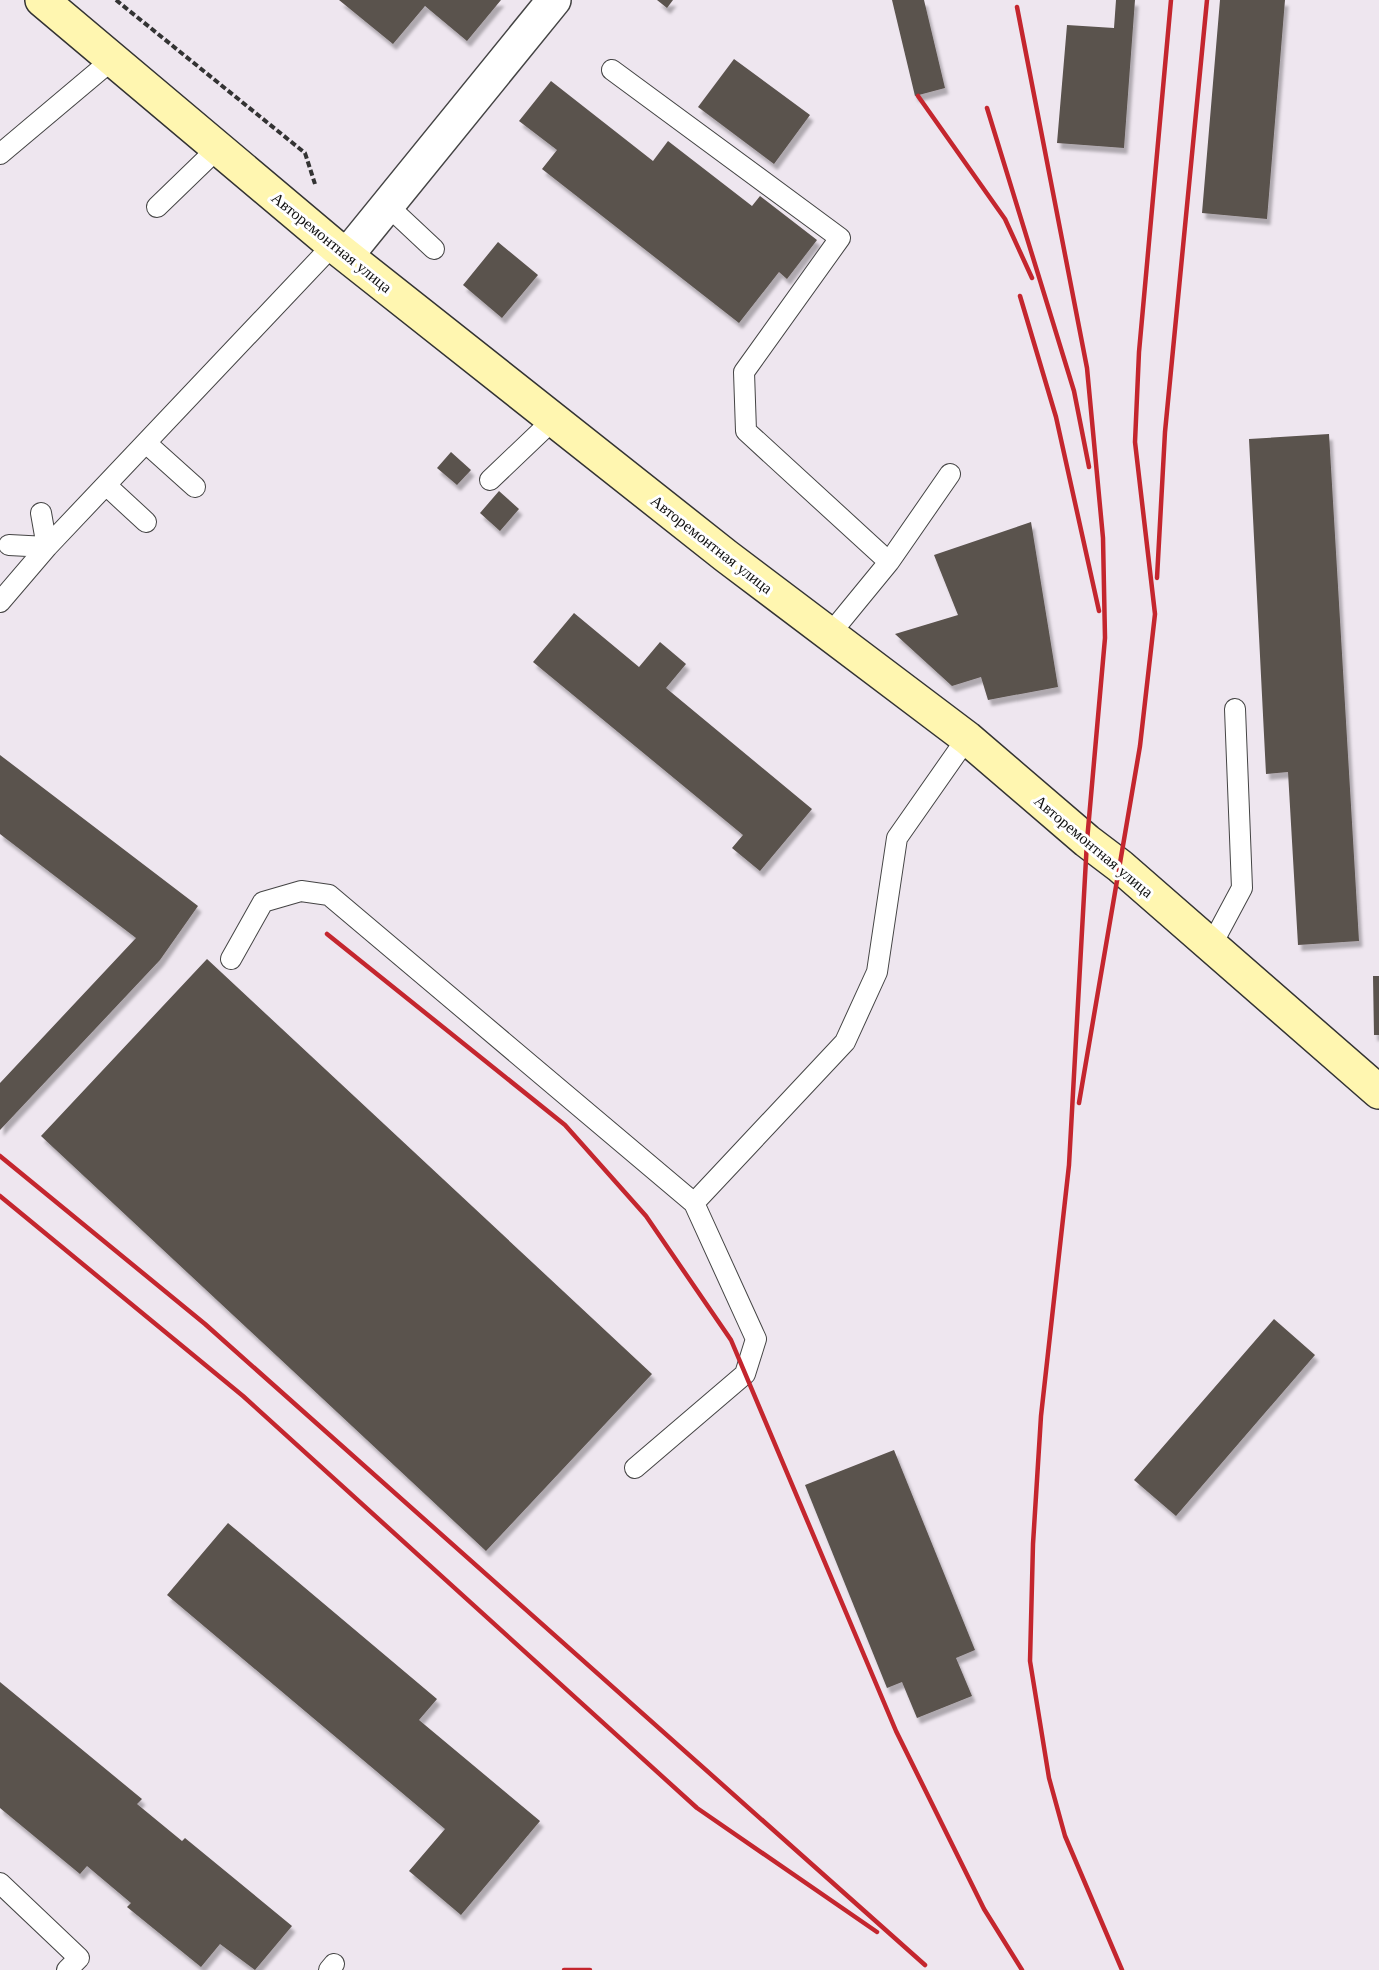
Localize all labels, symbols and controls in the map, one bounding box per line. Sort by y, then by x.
street label: Авторемонтная улица [268,187,396,297]
street label: Авторемонтная улица [647,490,777,598]
street label: Авторемонтная улица [1030,790,1158,902]

